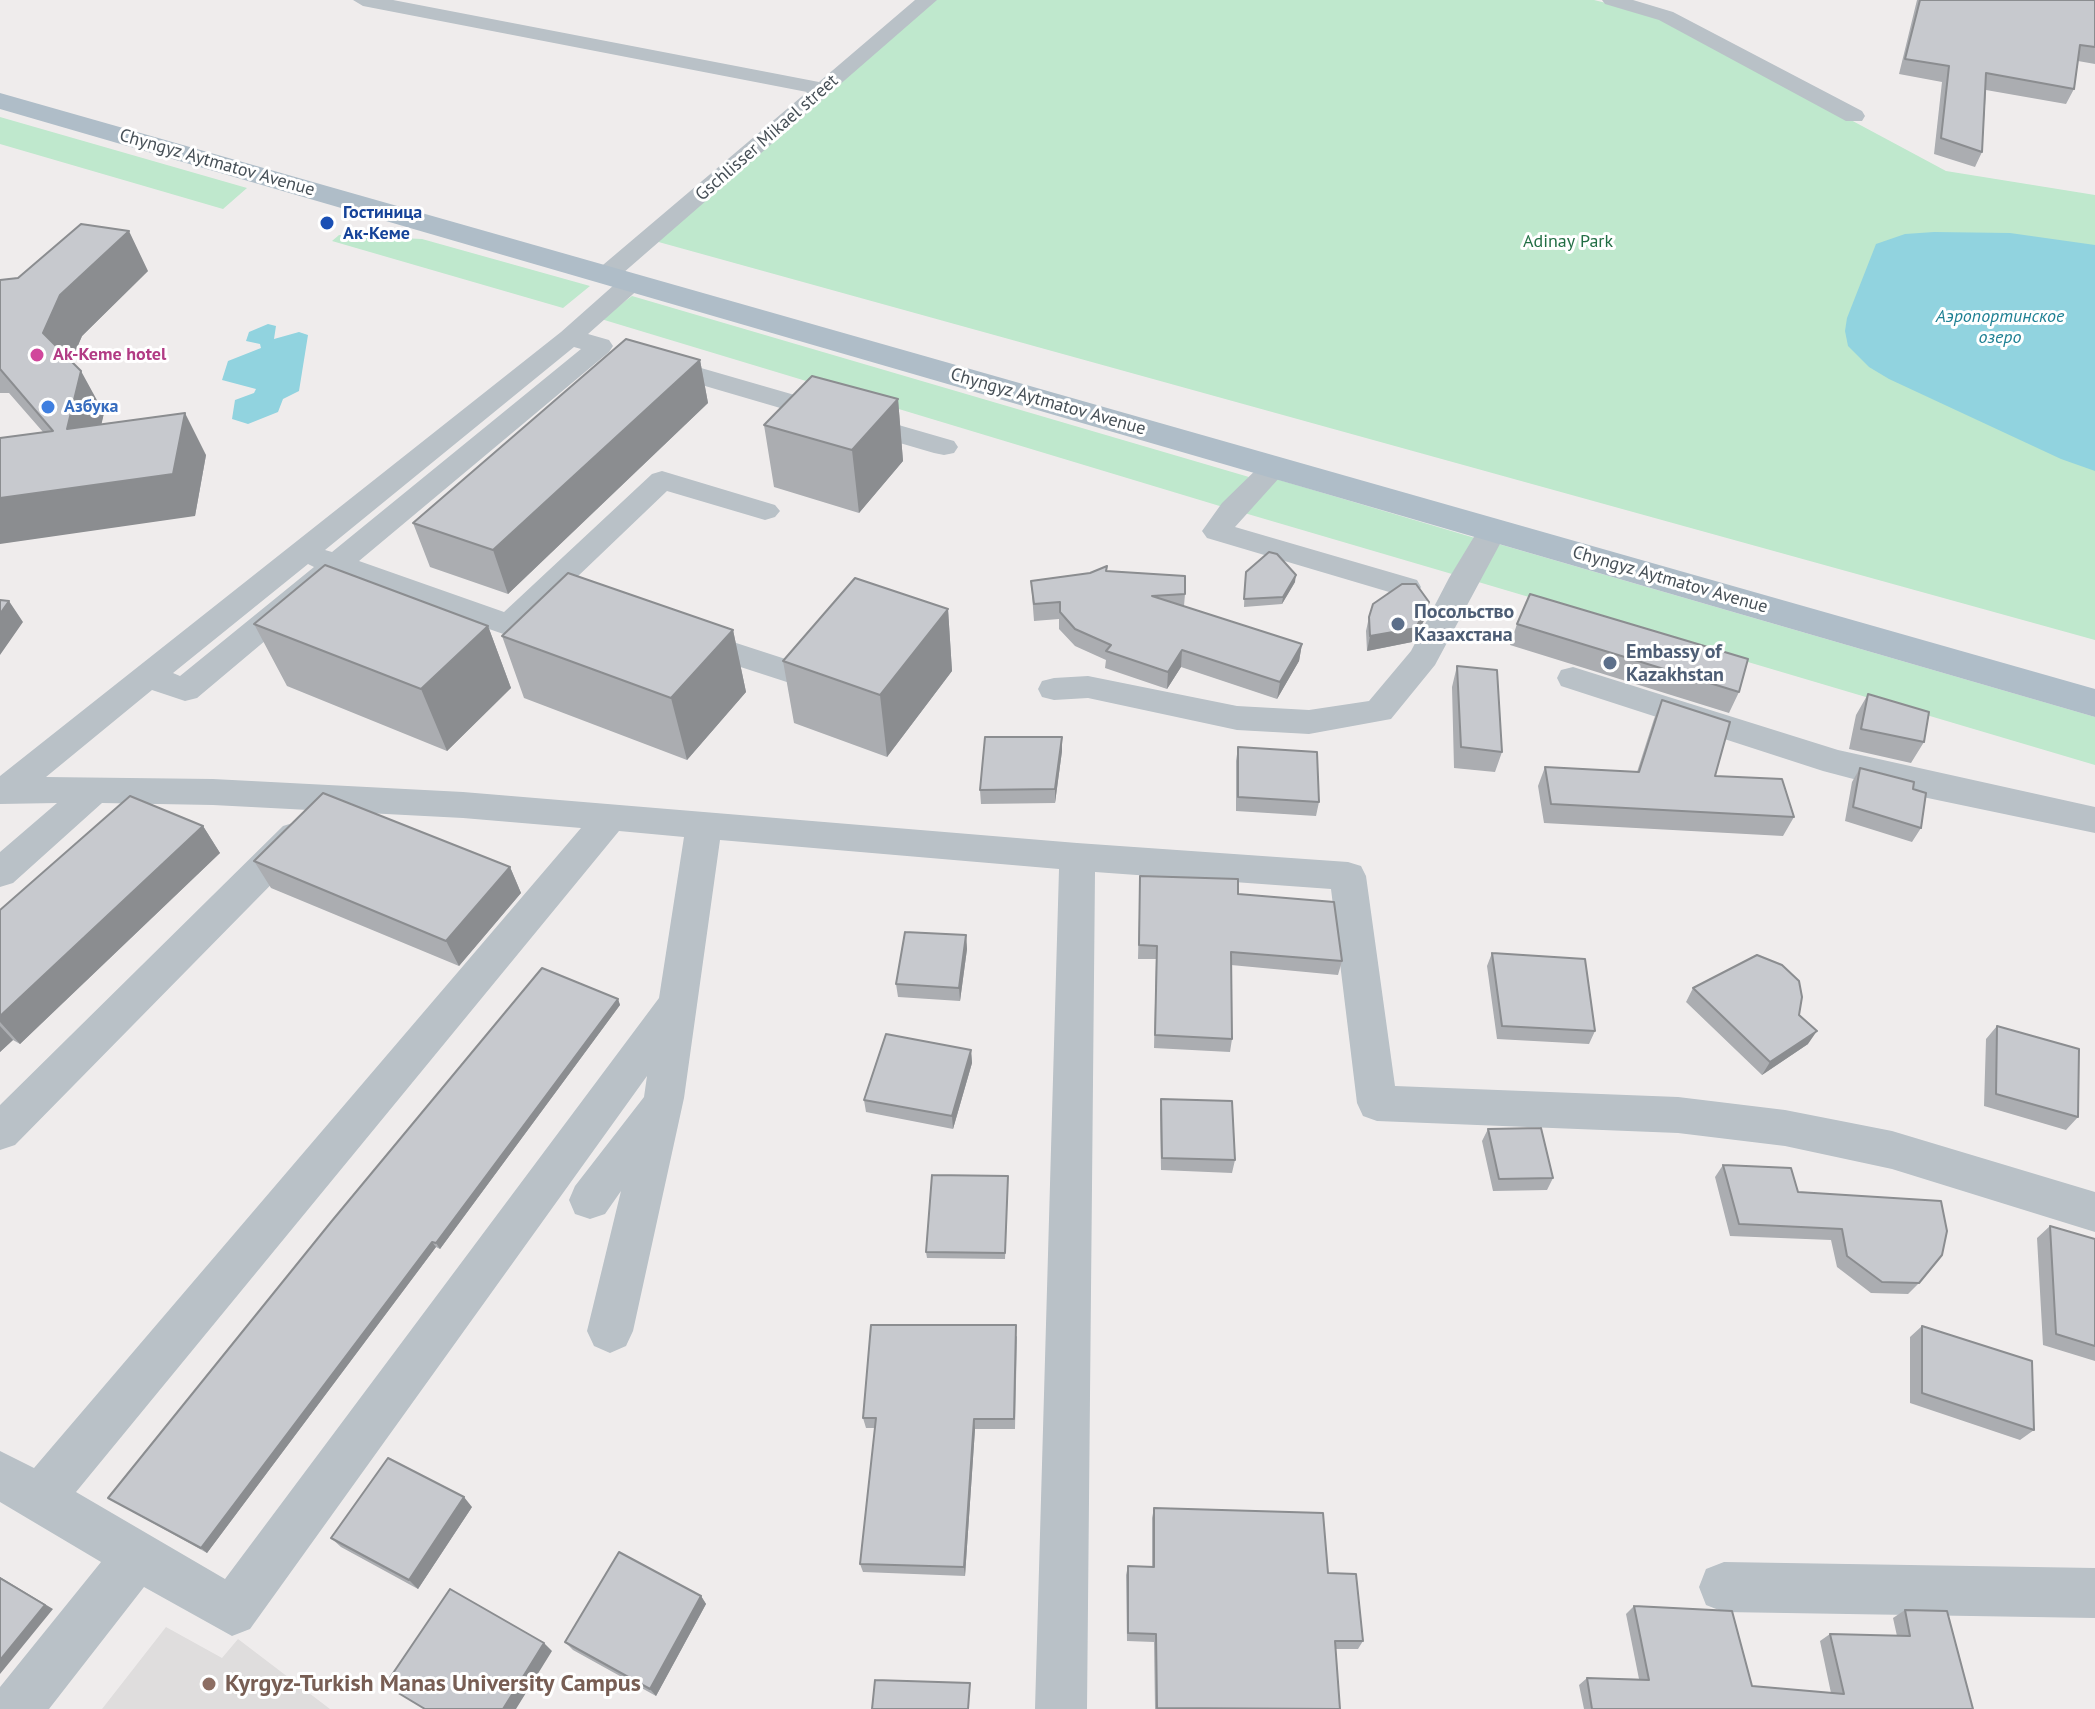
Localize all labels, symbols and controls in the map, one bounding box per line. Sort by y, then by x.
street label: Gschlisser Mikael street [691,70,843,206]
street label: Chyngyz Aytmatov Avenue [117,125,317,201]
place label: Гостиница Ак-Кеме [343,202,422,244]
marker: Гостиница Ак-Кеме [318,214,336,232]
park label: Adinay Park [1523,231,1613,253]
water label: Аэропортинское озеро [1936,306,2064,348]
place label: Ak-Keme hotel [53,344,166,366]
marker: Ak-Keme hotel [28,346,46,364]
street label: Chyngyz Aytmatov Avenue [948,364,1148,440]
place label: Азбука [64,396,118,418]
marker: Азбука [39,398,57,416]
street label: Chyngyz Aytmatov Avenue [1570,542,1770,618]
place label: Посольство Казахстана [1414,600,1514,647]
marker: Посольство Казахстана [1389,615,1407,633]
place label: Embassy of Kazakhstan [1626,640,1724,687]
marker: Embassy of Kazakhstan [1601,654,1619,672]
place label: Kyrgyz-Turkish Manas University Campus [225,1670,641,1698]
marker: Kyrgyz-Turkish Manas University Campus [200,1675,218,1693]

